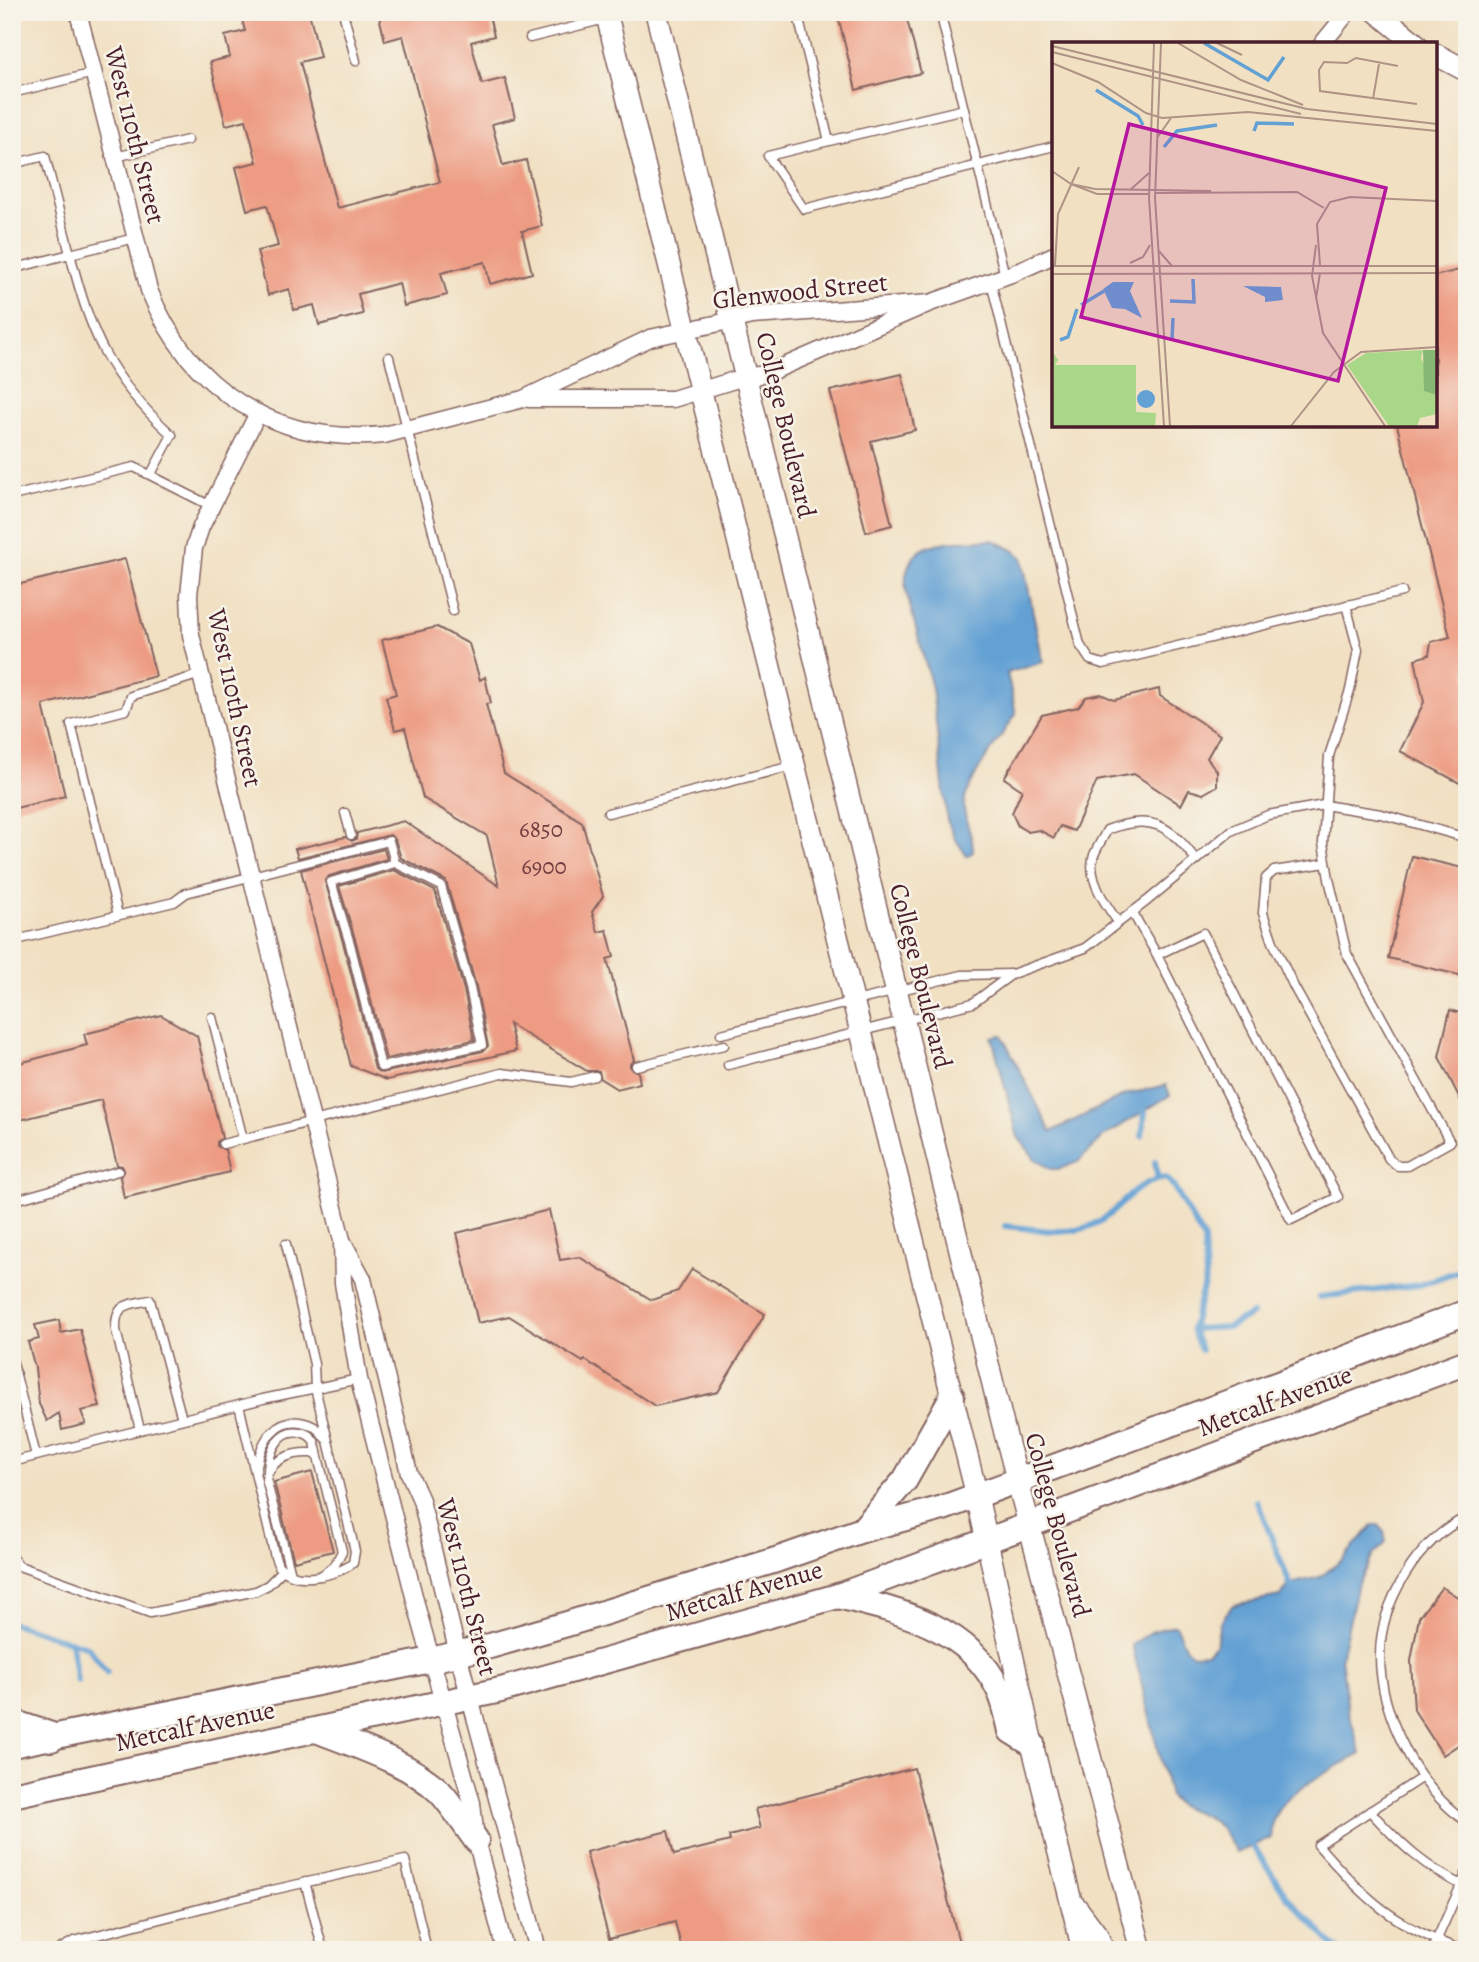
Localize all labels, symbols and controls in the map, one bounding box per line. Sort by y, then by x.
street label: West 110th Street [96,42,174,228]
inset map [1052,42,1437,427]
street label: Glenwood Street [711,264,890,318]
street label: College Boulevard [748,329,824,521]
street label: West 110th Street [199,605,271,791]
house number: 6850 [519,814,563,845]
house number: 6900 [521,851,567,882]
street label: College Boulevard [881,880,961,1072]
street label: Metcalf Avenue [1193,1357,1357,1445]
street label: College Boulevard [1017,1429,1099,1621]
street label: West 110th Street [428,1494,506,1680]
street label: Metcalf Avenue [661,1552,827,1630]
street label: Metcalf Avenue [112,1692,278,1760]

